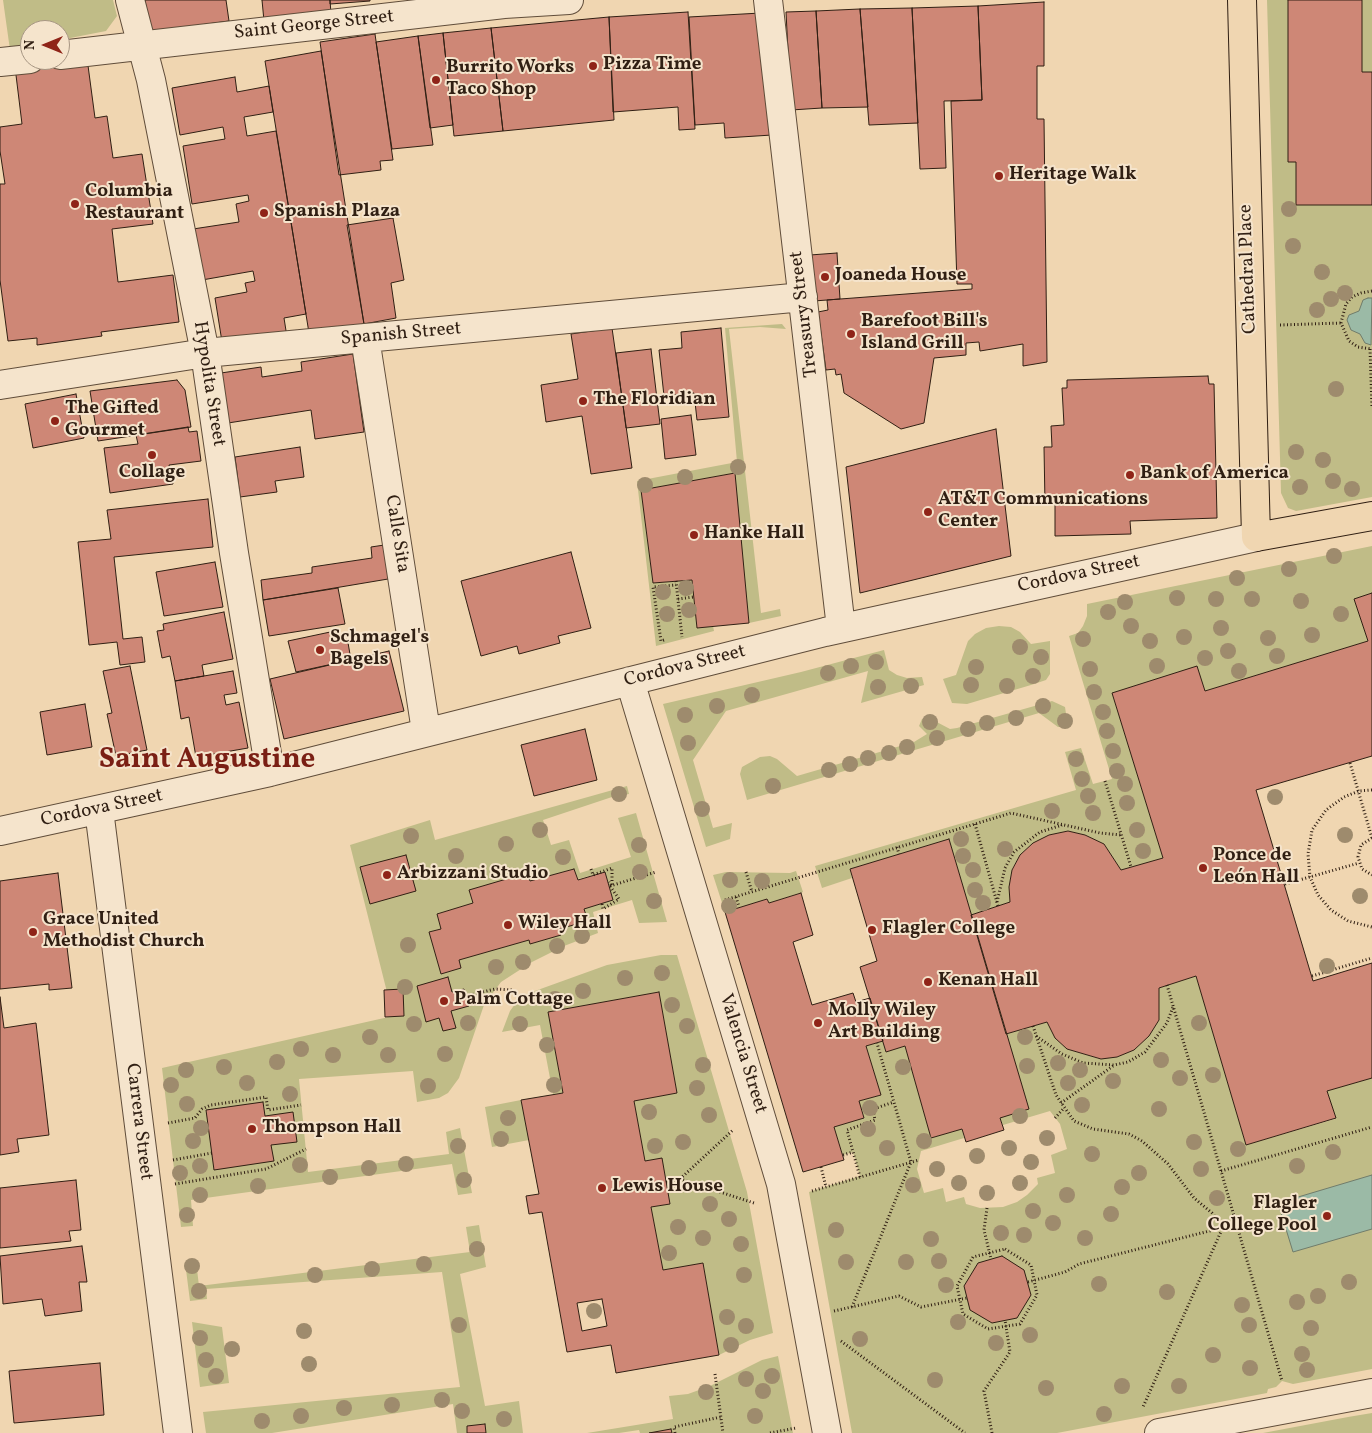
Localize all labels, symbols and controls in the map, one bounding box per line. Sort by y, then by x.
street label: Saint George Street [233,6,395,46]
north arrow [20,20,70,70]
text: N [21,40,40,50]
place label: Pizza Time [603,55,701,77]
place label: Burrito Works Taco Shop [446,58,574,102]
marker: Pizza Time [587,60,599,72]
marker: Burrito Works Taco Shop [430,74,442,86]
place label: Heritage Walk [1009,165,1136,187]
marker: Heritage Walk [993,170,1005,182]
place label: Columbia Restaurant [85,182,184,226]
marker: Columbia Restaurant [69,198,81,210]
place label: Spanish Plaza [274,202,400,224]
street label: Cathedral Place [1235,204,1263,334]
marker: Spanish Plaza [258,207,270,219]
street label: Treasury Street [786,249,824,379]
place label: Joaneda House [835,266,967,288]
marker: Joaneda House [819,271,831,283]
place label: Barefoot Bill's Island Grill [861,312,988,356]
street label: Spanish Street [340,318,462,352]
street label: Hypolita Street [187,320,229,448]
marker: Barefoot Bill's Island Grill [845,328,857,340]
place label: The Floridian [593,390,716,412]
marker: The Floridian [577,395,589,407]
place label: The Gifted Gourmet [65,399,159,443]
marker: The Gifted Gourmet [49,415,61,427]
marker: Collage [146,449,158,461]
place label: Collage [119,463,185,485]
place label: Bank of America [1140,464,1289,486]
marker: Bank of America [1124,469,1136,481]
place label: AT&T Communications Center [938,490,1148,534]
street label: Calle Sita [379,494,413,574]
marker: AT&T Communications Center [922,506,934,518]
place label: Hanke Hall [704,524,805,546]
marker: Hanke Hall [688,529,700,541]
street label: Cordova Street [1016,551,1142,599]
place label: Schmagel's Bagels [330,628,429,672]
street label: Cordova Street [622,641,748,693]
marker: Schmagel's Bagels [314,644,326,656]
district label: Saint Augustine [99,745,315,779]
street label: Cordova Street [39,785,165,833]
place label: Ponce de León Hall [1213,846,1299,890]
marker: Ponce de León Hall [1197,862,1209,874]
place label: Arbizzani Studio [397,864,548,886]
marker: Arbizzani Studio [381,869,393,881]
place label: Grace United Methodist Church [43,910,205,954]
place label: Wiley Hall [518,914,612,936]
marker: Wiley Hall [502,919,514,931]
place label: Flagler College [882,919,1015,941]
marker: Flagler College [866,924,878,936]
marker: Grace United Methodist Church [27,926,39,938]
place label: Kenan Hall [938,971,1038,993]
marker: Kenan Hall [922,976,934,988]
place label: Palm Cottage [454,990,573,1012]
street label: Valencia Street [713,991,771,1117]
marker: Palm Cottage [438,995,450,1007]
place label: Molly Wiley Art Building [828,1001,940,1045]
marker: Molly Wiley Art Building [812,1017,824,1029]
street label: Carrera Street [120,1062,156,1182]
place label: Thompson Hall [262,1118,401,1140]
marker: Thompson Hall [246,1123,258,1135]
place label: Lewis House [612,1177,723,1199]
marker: Lewis House [596,1182,608,1194]
place label: Flagler College Pool [1208,1194,1317,1238]
marker: Flagler College Pool [1321,1210,1333,1222]

